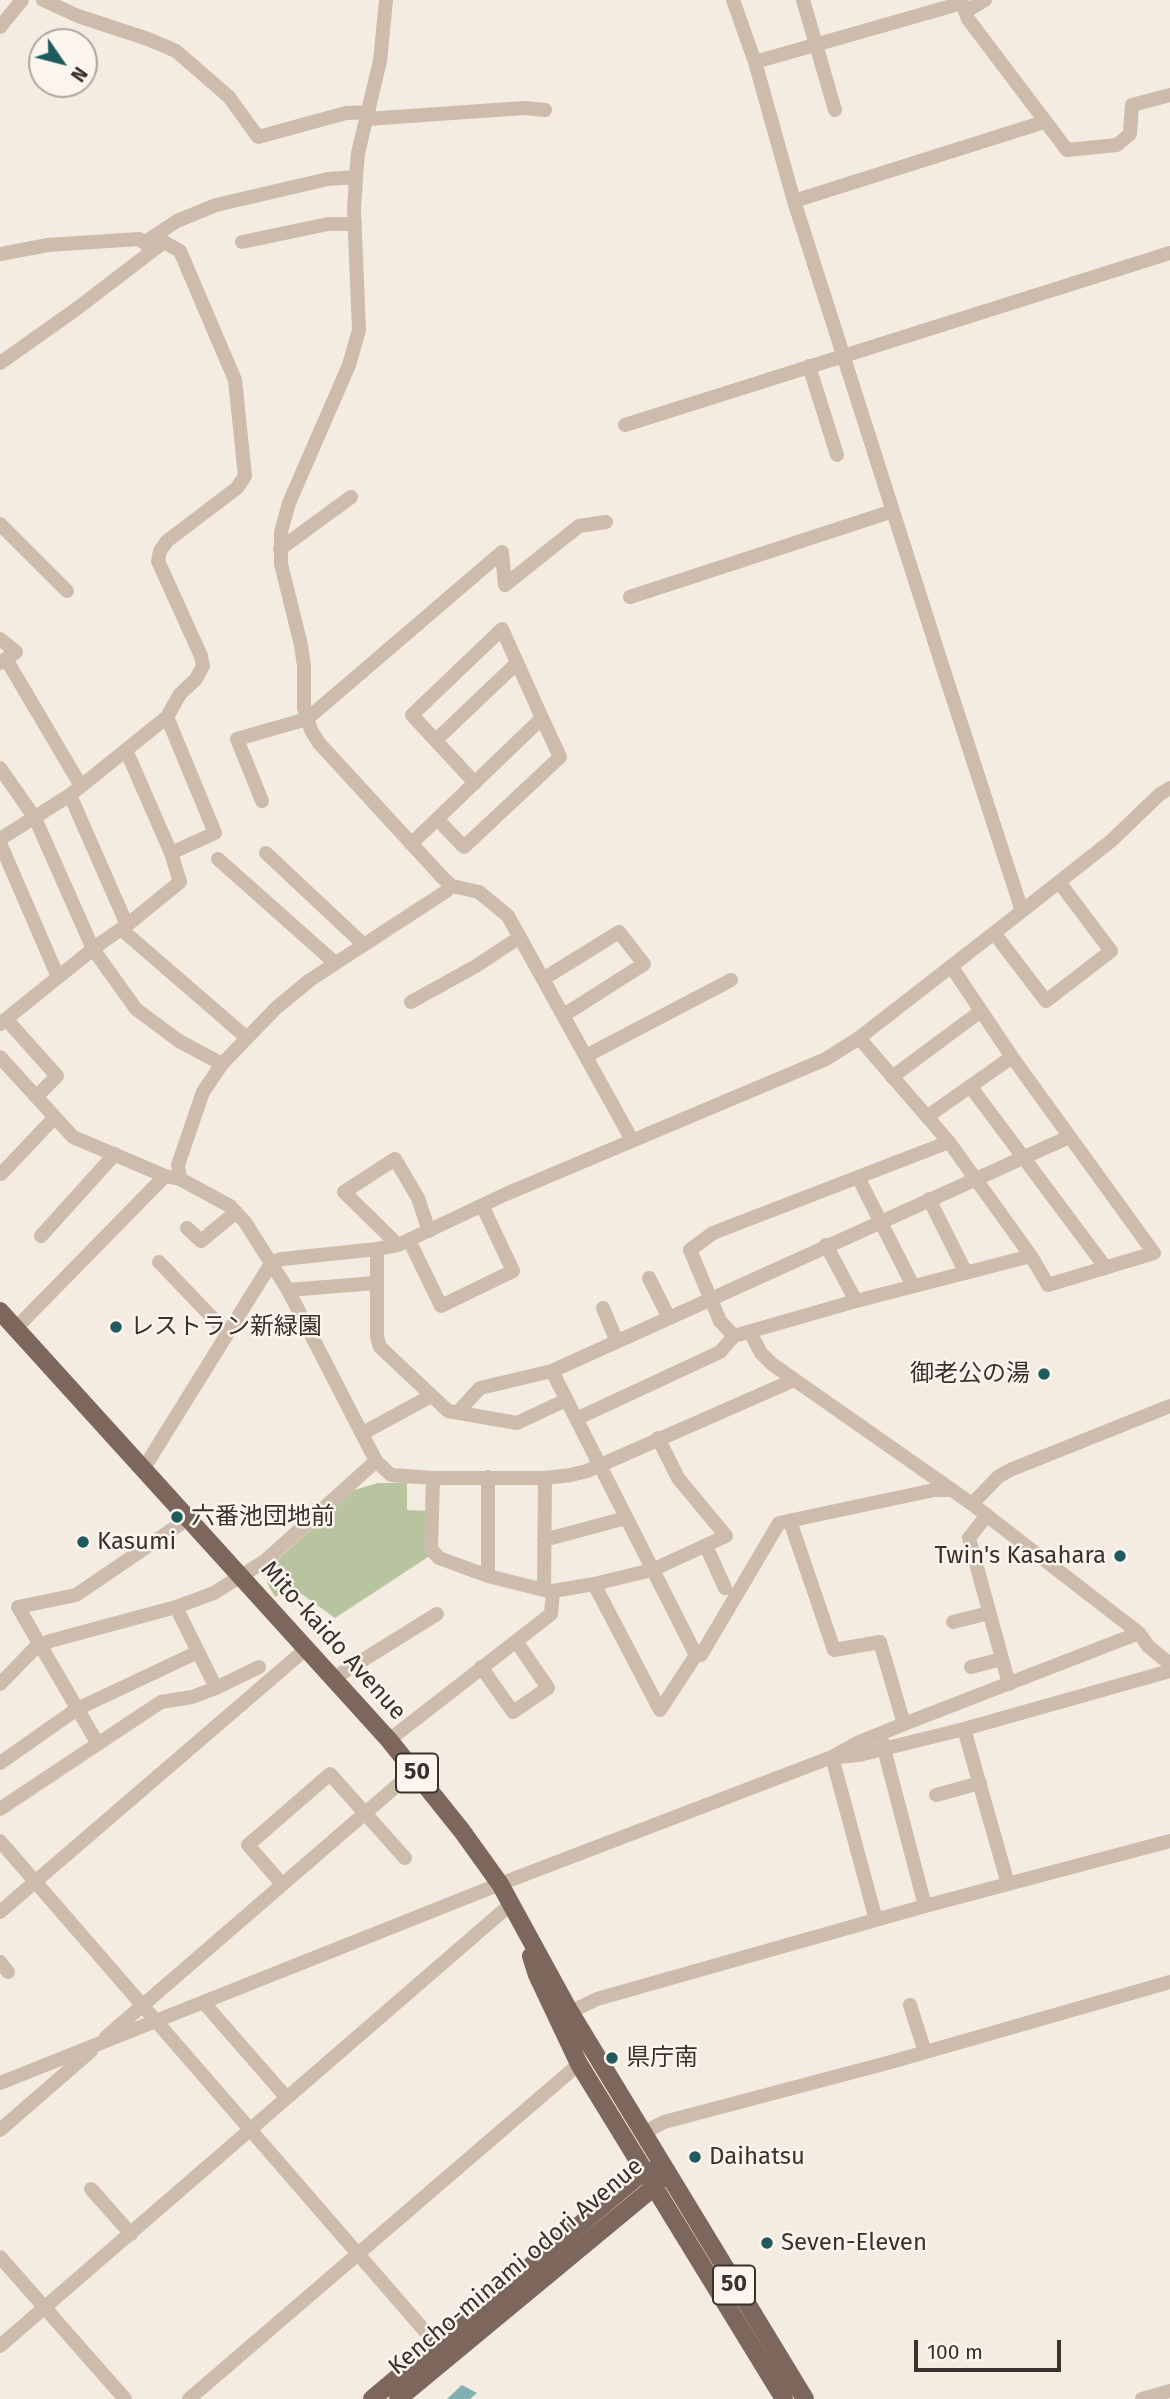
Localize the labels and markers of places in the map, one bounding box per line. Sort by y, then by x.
place label: レストラン新緑園 [130,1313,322,1341]
marker: レストラン新緑園 [108,1319,124,1335]
place label: 御老公の湯 [910,1360,1030,1388]
marker: 御老公の湯 [1036,1366,1052,1382]
place label: 六番池団地前 [191,1503,335,1531]
marker: 六番池団地前 [169,1509,185,1525]
place label: Kasumi [97,1528,176,1556]
marker: Kasumi [75,1534,91,1550]
place label: Twin's Kasahara [935,1542,1106,1570]
marker: Twin's Kasahara [1112,1548,1128,1564]
place label: 県庁南 [626,2044,698,2072]
marker: 県庁南 [604,2050,620,2066]
place label: Daihatsu [709,2143,805,2171]
marker: Daihatsu [687,2149,703,2165]
place label: Seven-Eleven [781,2229,927,2257]
marker: Seven-Eleven [759,2235,775,2251]

